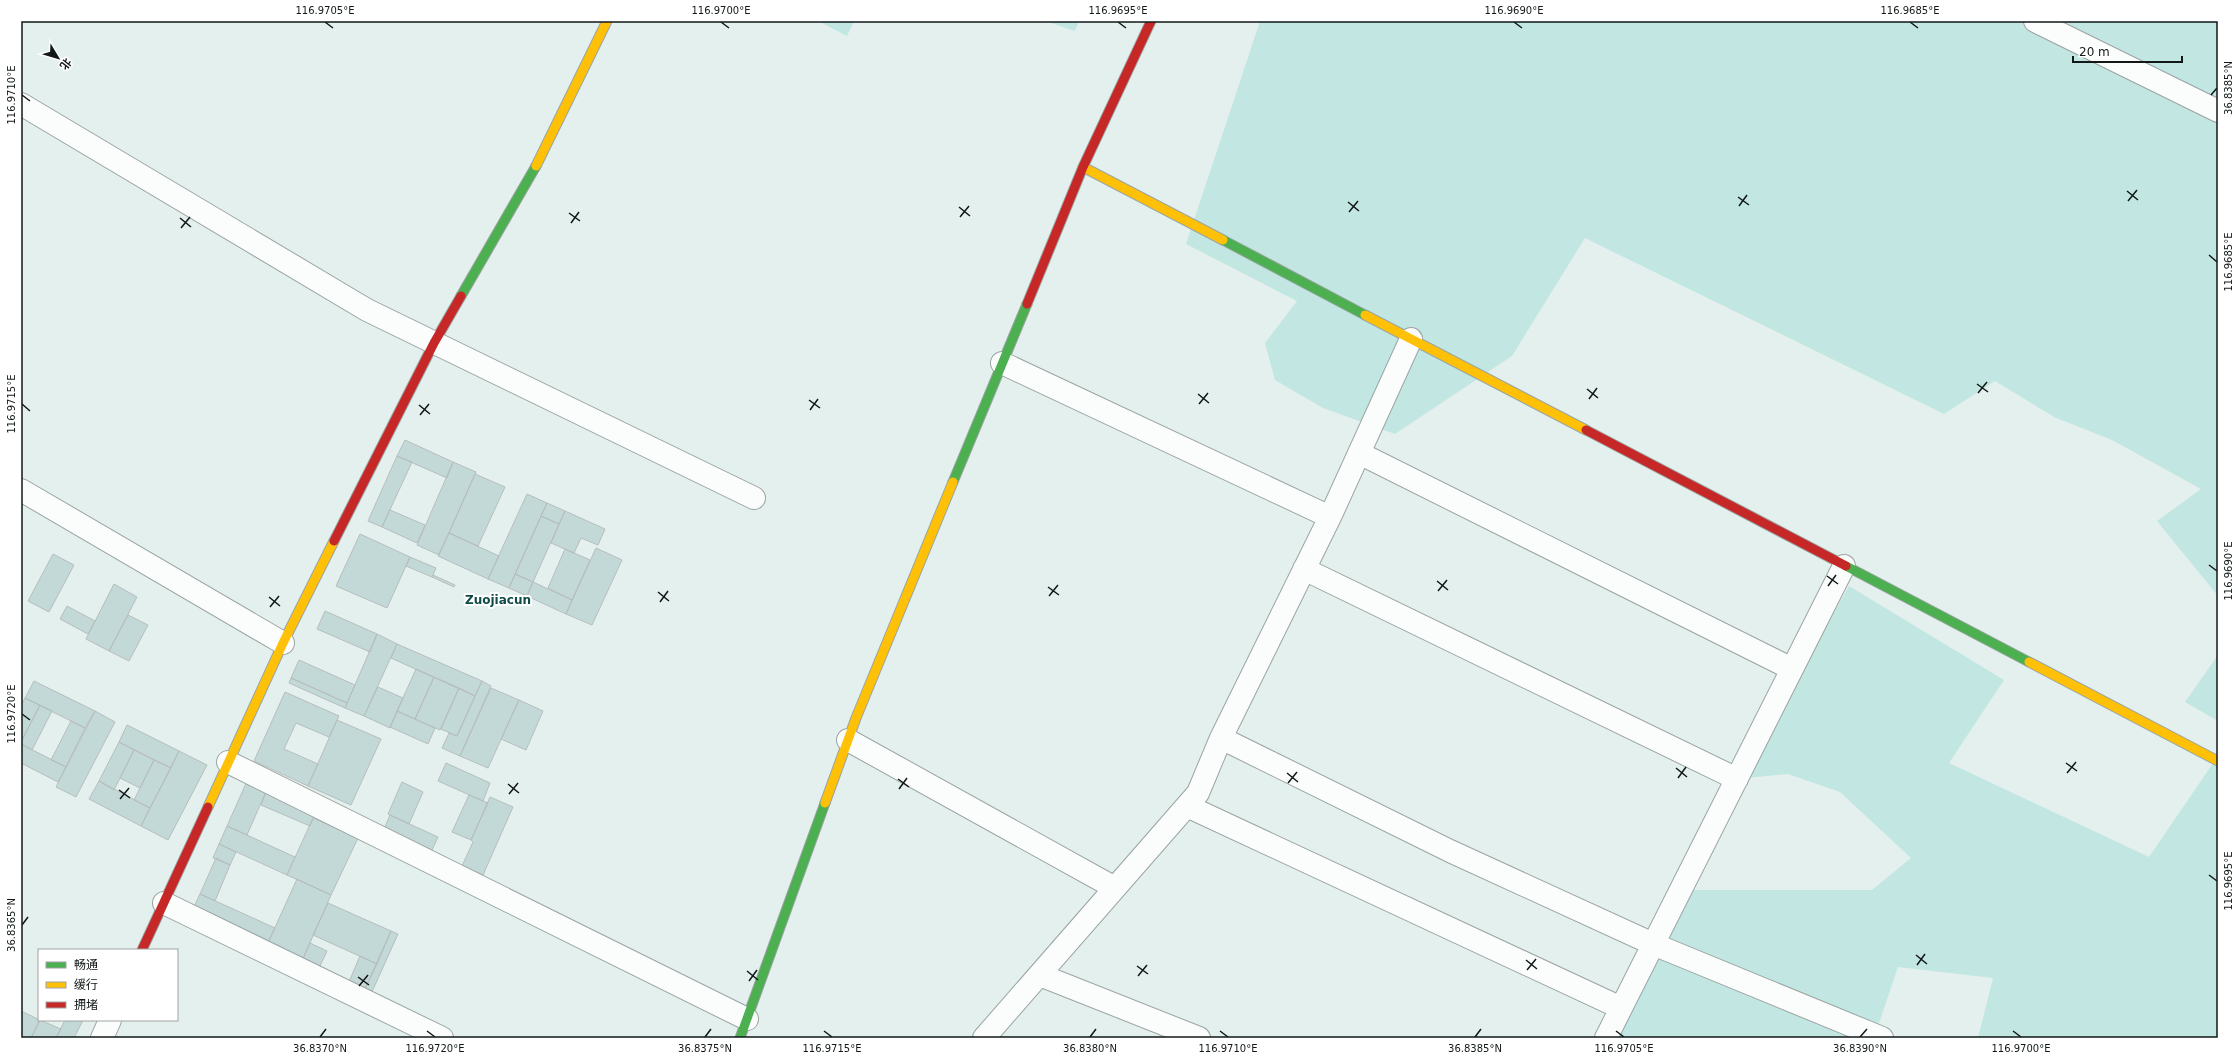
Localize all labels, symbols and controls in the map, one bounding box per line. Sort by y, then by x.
text: 116.9705°E [295,5,355,16]
text: 116.9700°E [691,5,751,16]
text: 116.9695°E [1088,5,1148,16]
text: 116.9690°E [1484,5,1544,16]
text: 116.9685°E [1880,5,1940,16]
north arrow [38,38,78,78]
scale bar [2073,38,2182,64]
text: 20 m [2079,45,2110,59]
text: 北 [57,56,74,72]
text: 36.8385°N [2223,61,2234,115]
text: 116.9710°E [6,65,17,125]
text: 116.9685°E [2223,232,2234,292]
text: 116.9715°E [6,374,17,434]
text: 116.9690°E [2223,541,2234,601]
district label: Zuojiacun [465,593,531,607]
text: 116.9720°E [6,684,17,744]
text: 116.9695°E [2223,851,2234,911]
text: 36.8365°N [6,898,17,952]
legend [38,949,178,1021]
text: 畅通 [74,958,98,972]
text: 缓行 [74,978,98,992]
text: 拥堵 [74,998,98,1012]
text: 36.8370°N [293,1043,347,1054]
text: 116.9720°E [405,1043,465,1054]
text: 36.8375°N [678,1043,732,1054]
text: 116.9715°E [802,1043,862,1054]
text: 36.8380°N [1063,1043,1117,1054]
text: 116.9710°E [1198,1043,1258,1054]
text: 36.8385°N [1448,1043,1502,1054]
text: 116.9705°E [1594,1043,1654,1054]
text: 36.8390°N [1833,1043,1887,1054]
text: 116.9700°E [1991,1043,2051,1054]

